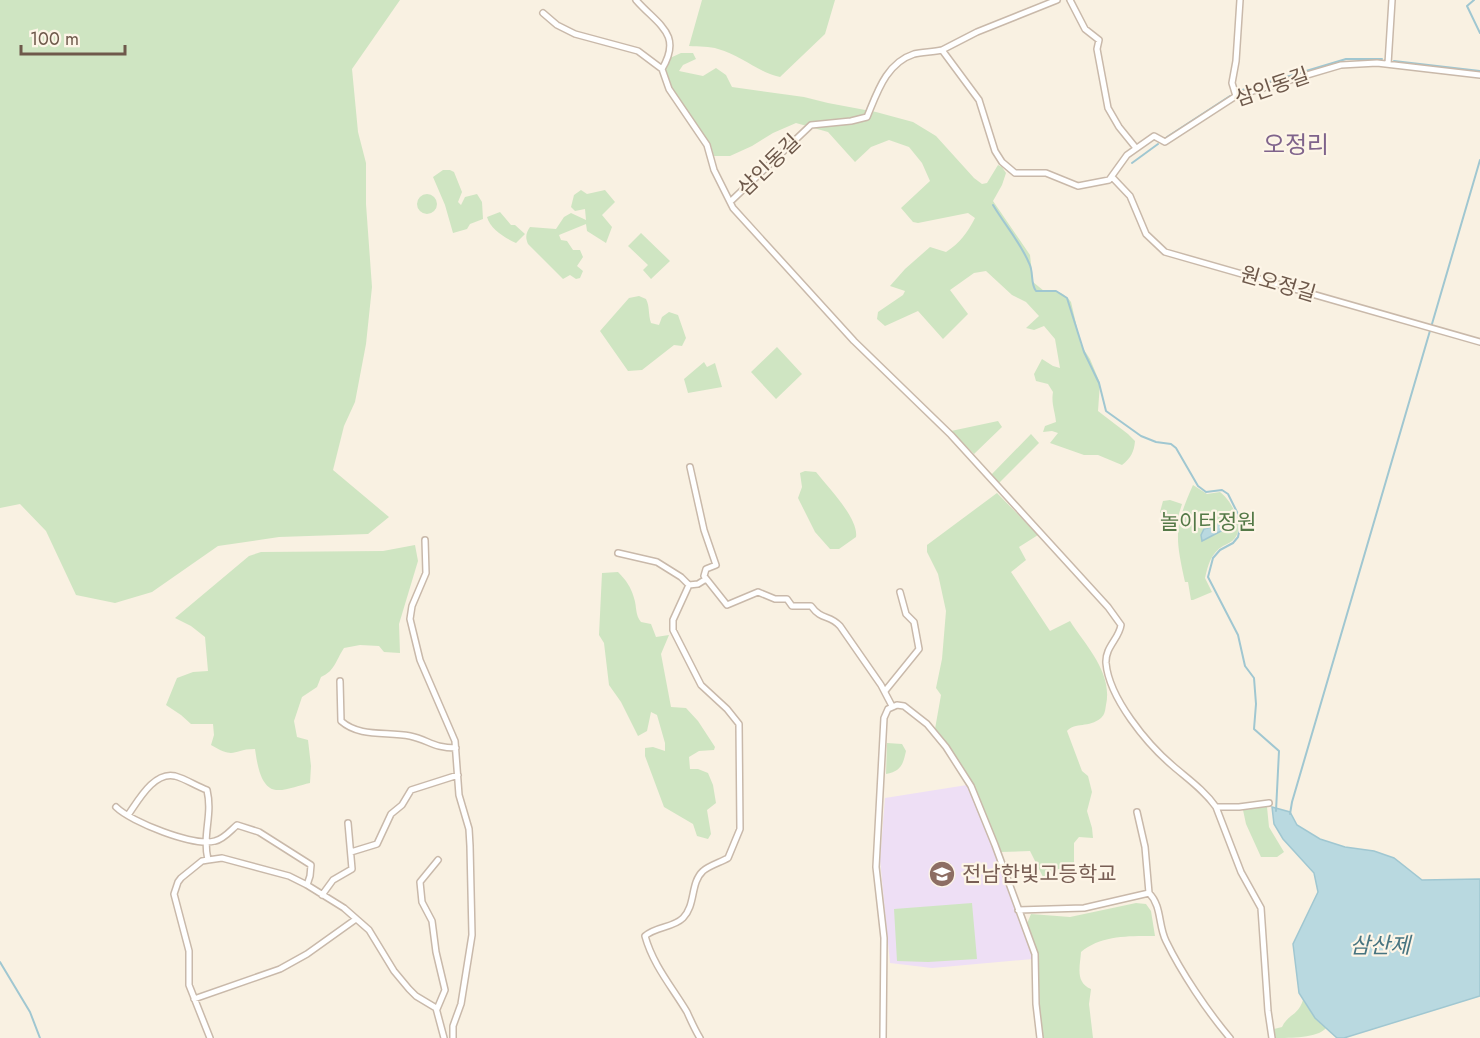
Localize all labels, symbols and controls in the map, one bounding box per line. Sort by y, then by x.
scale bar [21,18,124,56]
text: 100 m [30,26,79,52]
street label: 삼인동길 [1231,60,1313,114]
street label: 삼인동길 [731,127,807,203]
district label: 오정리 [1263,127,1329,162]
street label: 원오정길 [1237,259,1319,309]
park label: 놀이터정원 [1160,507,1256,537]
school or university icon: 전남한빛고등학교 [927,859,957,889]
place label: 전남한빛고등학교 [962,859,1117,889]
water label: 삼산제 [1350,929,1413,961]

